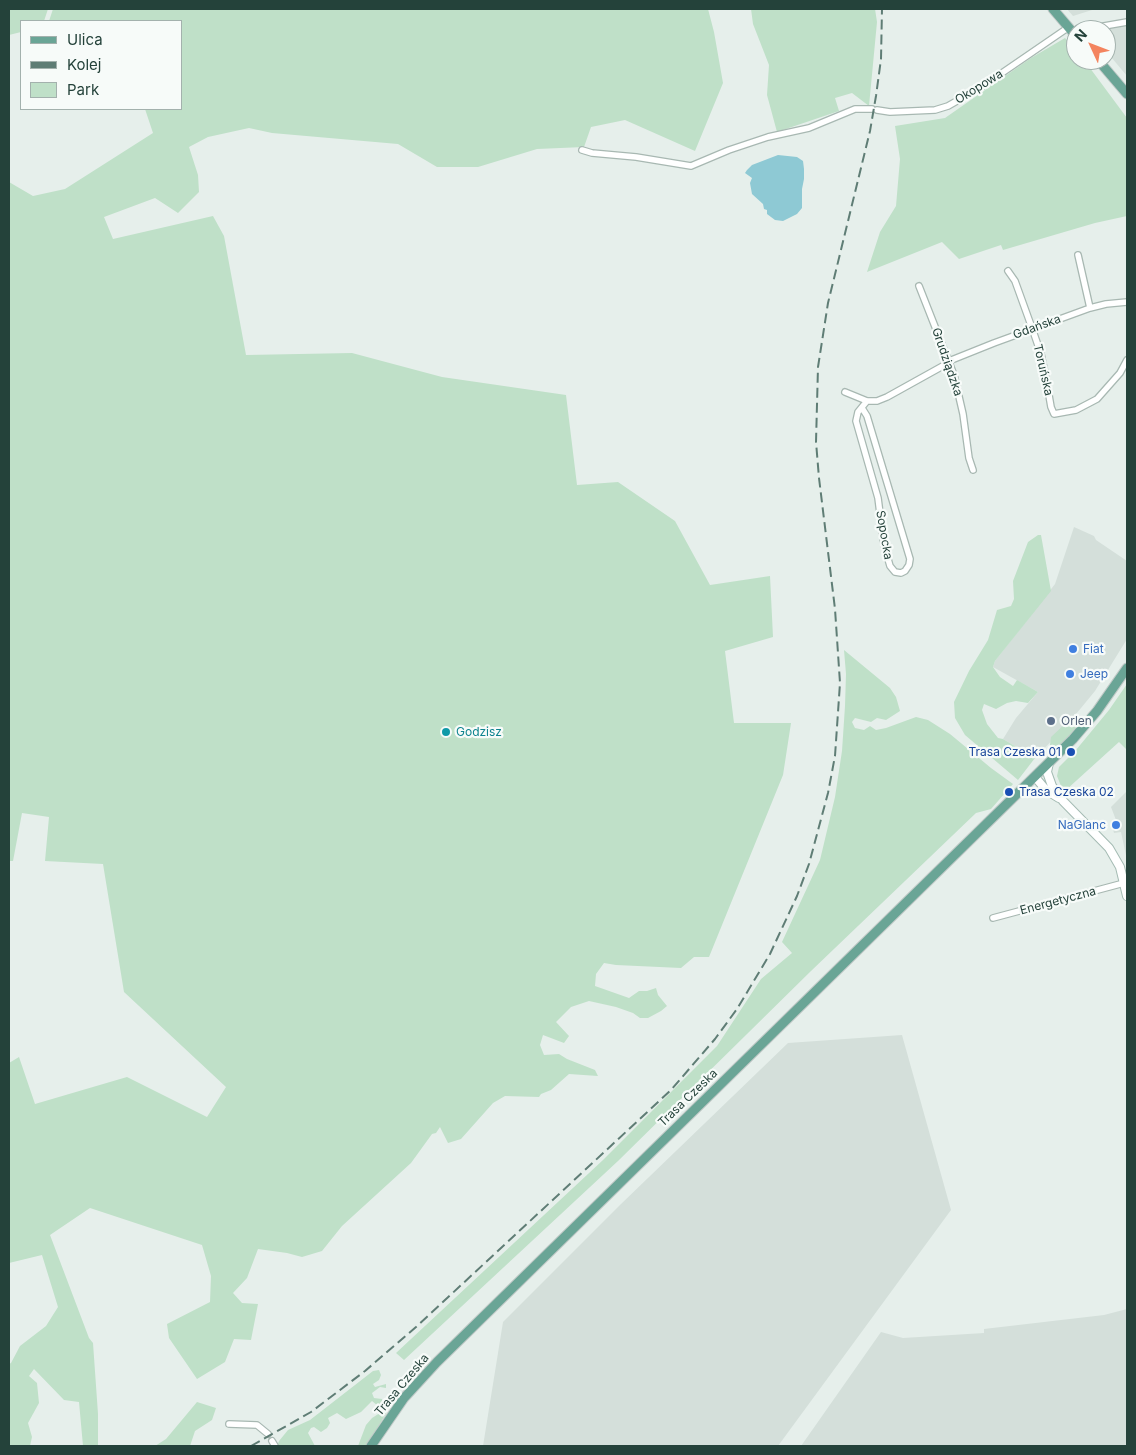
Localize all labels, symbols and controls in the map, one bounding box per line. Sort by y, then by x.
legend [20,20,182,110]
north arrow [1066,20,1116,70]
text: N [1071,25,1090,45]
text: Ulica [67,30,103,49]
text: Kolej [67,55,102,74]
street label: Okopowa [952,67,1006,107]
text: Park [67,80,99,99]
street label: Gdańska [1011,312,1063,342]
street label: Grudziądzka [929,326,965,398]
street label: Toruńska [1030,343,1056,397]
street label: Sopocka [873,509,895,561]
place label: Fiat [1083,642,1104,656]
marker: Fiat [1067,643,1079,655]
place label: Jeep [1080,667,1108,681]
marker: Jeep [1064,668,1076,680]
place label: Orlen [1061,714,1092,728]
marker: Orlen [1045,715,1057,727]
place label: Godzisz [456,725,502,739]
marker: Godzisz [440,726,452,738]
place label: Trasa Czeska 01 [969,745,1061,759]
marker: Trasa Czeska 01 [1065,746,1077,758]
place label: Trasa Czeska 02 [1019,785,1114,799]
marker: Trasa Czeska 02 [1003,786,1015,798]
place label: NaGlanc [1058,818,1106,832]
marker: NaGlanc [1110,819,1122,831]
street label: Energetyczna [1019,884,1097,918]
street label: Trasa Czeska [655,1066,721,1130]
street label: Trasa Czeska [372,1351,432,1419]

